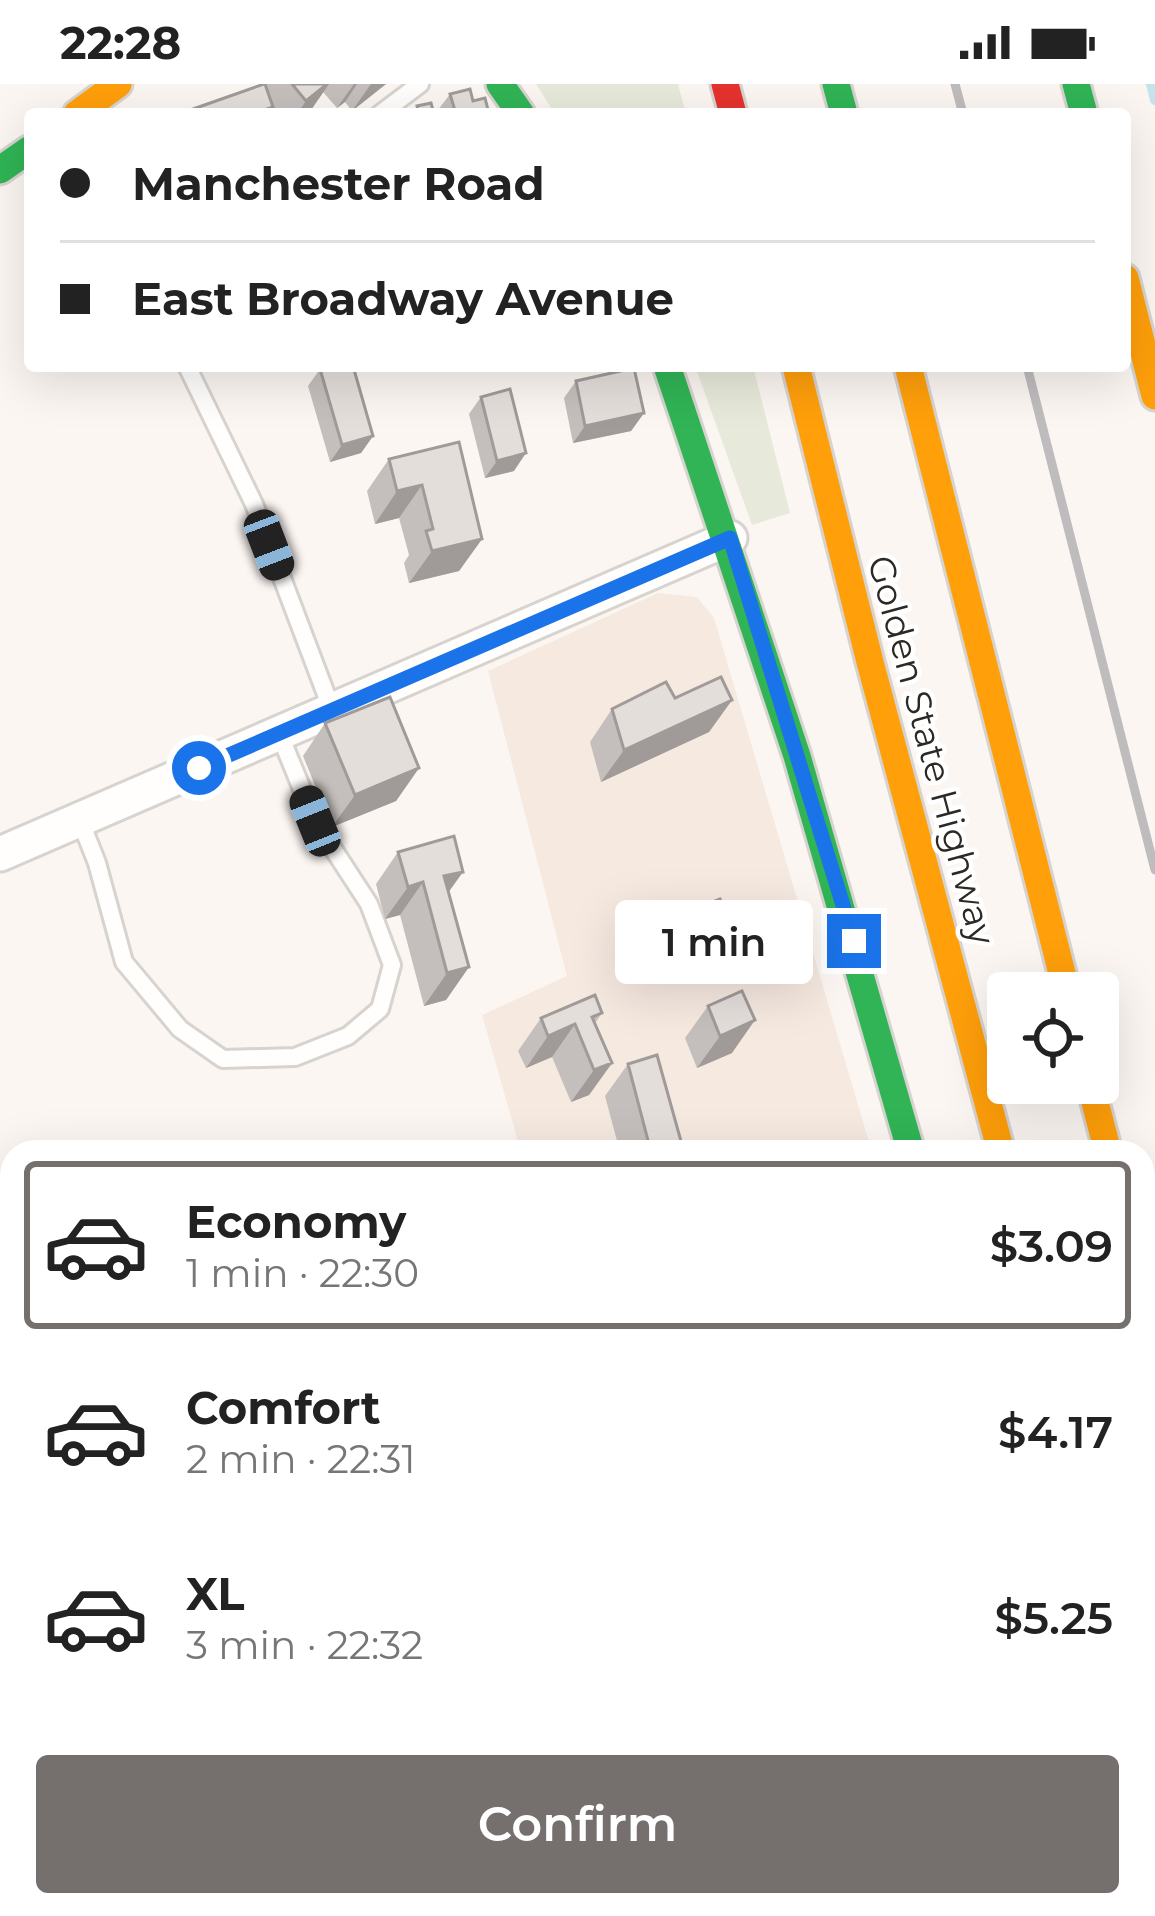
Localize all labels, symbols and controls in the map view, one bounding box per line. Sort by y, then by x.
text: 22:28 [60,15,181,70]
text: Manchester Road [132,156,545,211]
text: East Broadway Avenue [132,271,674,326]
car [239,505,299,585]
street label: Golden State Highway [859,551,1005,950]
route start [172,741,226,795]
car [285,781,345,861]
callout: 1 min [614,899,812,983]
route end [827,914,881,968]
text: 1 min [662,918,766,966]
map controls [987,972,1119,1104]
button: locate [987,972,1119,1104]
icon: car [42,1191,150,1299]
text: Economy [186,1194,406,1249]
text: $3.09 [990,1218,1113,1273]
text: 1 min · 22:30 [186,1249,419,1297]
icon: car [42,1377,150,1485]
text: Comfort [186,1380,381,1435]
text: $4.17 [998,1404,1113,1459]
text: 2 min · 22:31 [186,1435,416,1483]
icon: car [42,1563,150,1671]
text: XL [186,1566,244,1621]
text: $5.25 [995,1590,1113,1645]
text: 3 min · 22:32 [186,1621,423,1669]
button: Confirm [36,1755,1119,1893]

